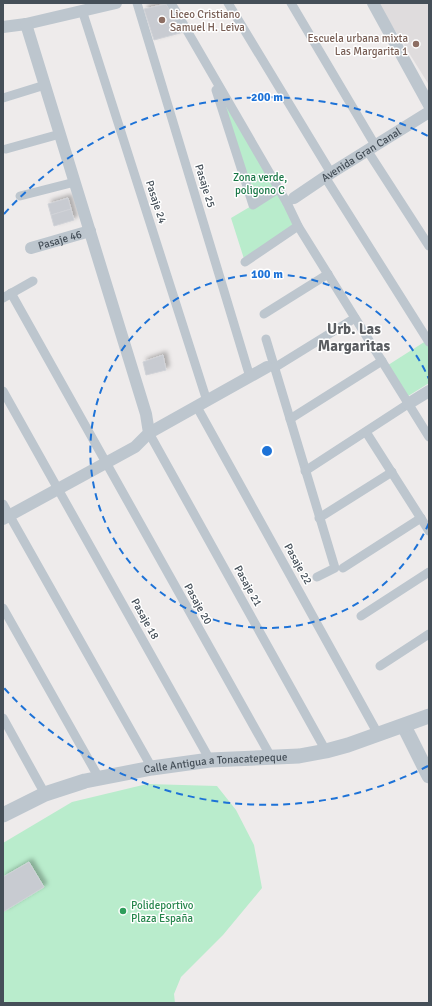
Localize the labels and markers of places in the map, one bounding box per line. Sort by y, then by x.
place label: Liceo Cristiano Samuel H. Leiva [170,8,245,34]
marker: Liceo Cristiano Samuel H. Leiva [157,15,167,25]
place label: Escuela urbana mixta Las Margarita 1 [307,32,408,58]
marker: Escuela urbana mixta Las Margarita 1 [411,39,421,49]
centre of rings [260,444,274,458]
place label: Polideportivo Plaza España [131,899,194,925]
marker: Polideportivo Plaza España [118,906,128,916]

